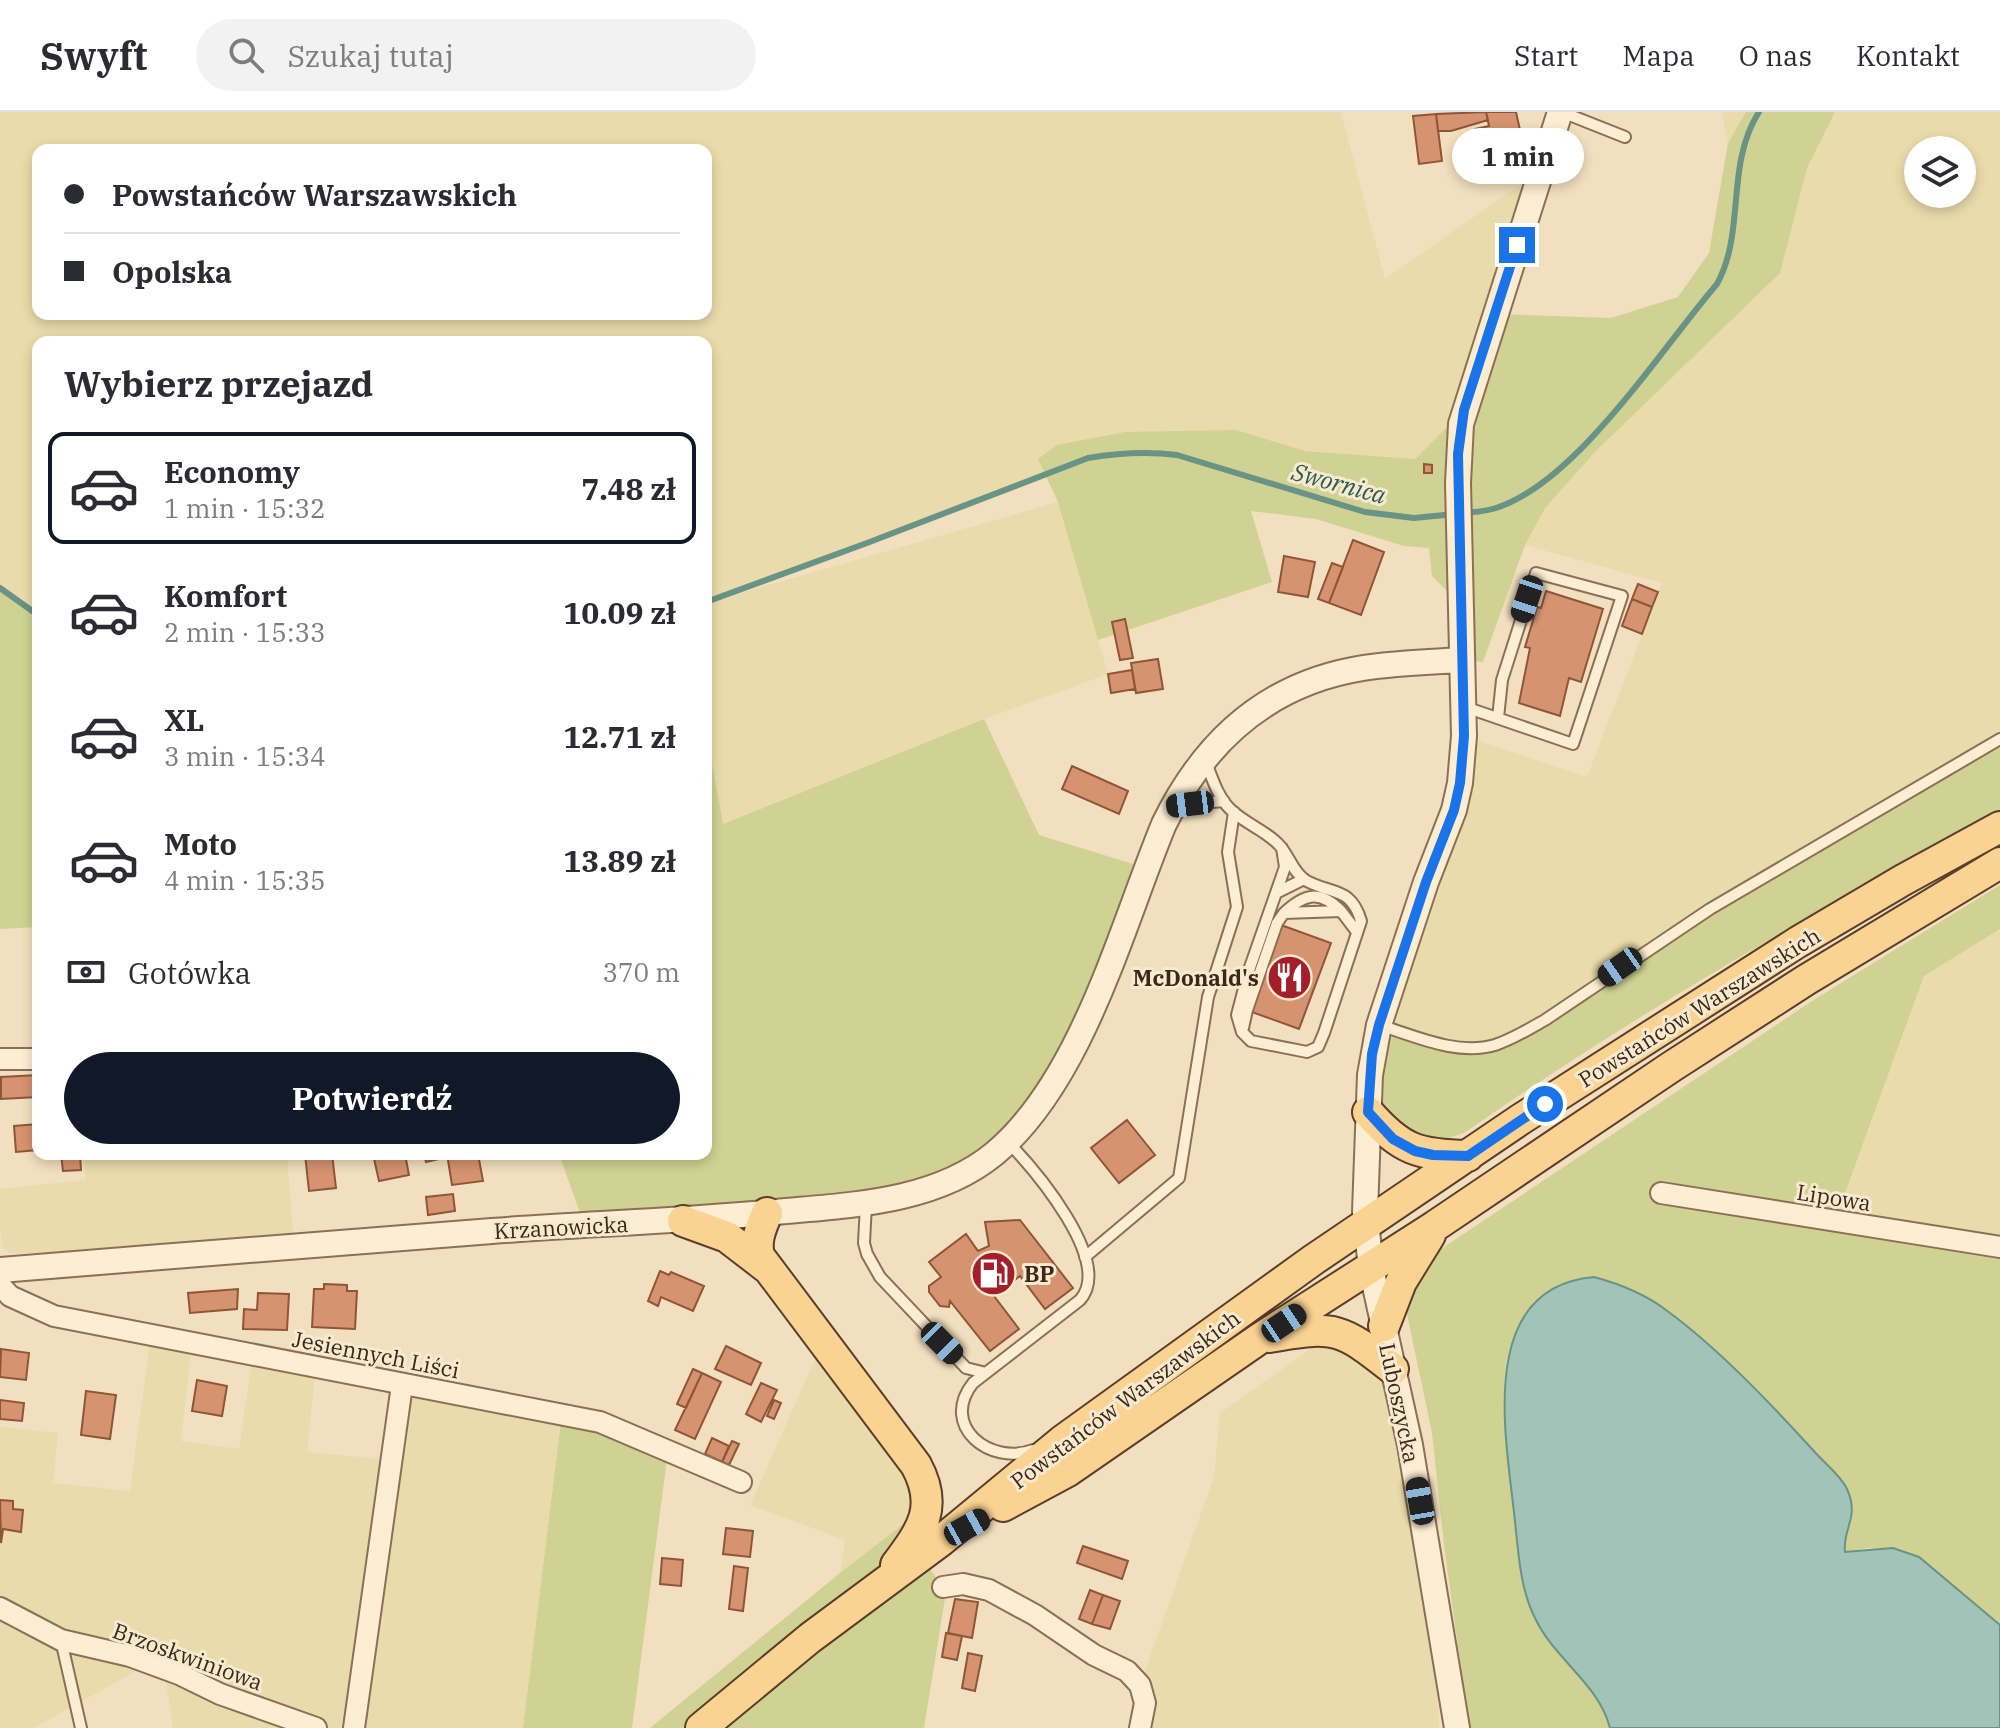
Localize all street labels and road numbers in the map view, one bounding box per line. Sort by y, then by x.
street label: Powstańców Warszawskich [1572,920,1826,1094]
street label: Lipowa [1795,1177,1873,1217]
street label: Krzanowicka [493,1209,629,1245]
street label: Powstańców Warszawskich [1004,1303,1246,1495]
street label: Jesiennych Liści [290,1324,462,1384]
street label: Luboszycka [1373,1341,1427,1465]
street label: Brzoskwiniowa [109,1615,267,1697]

